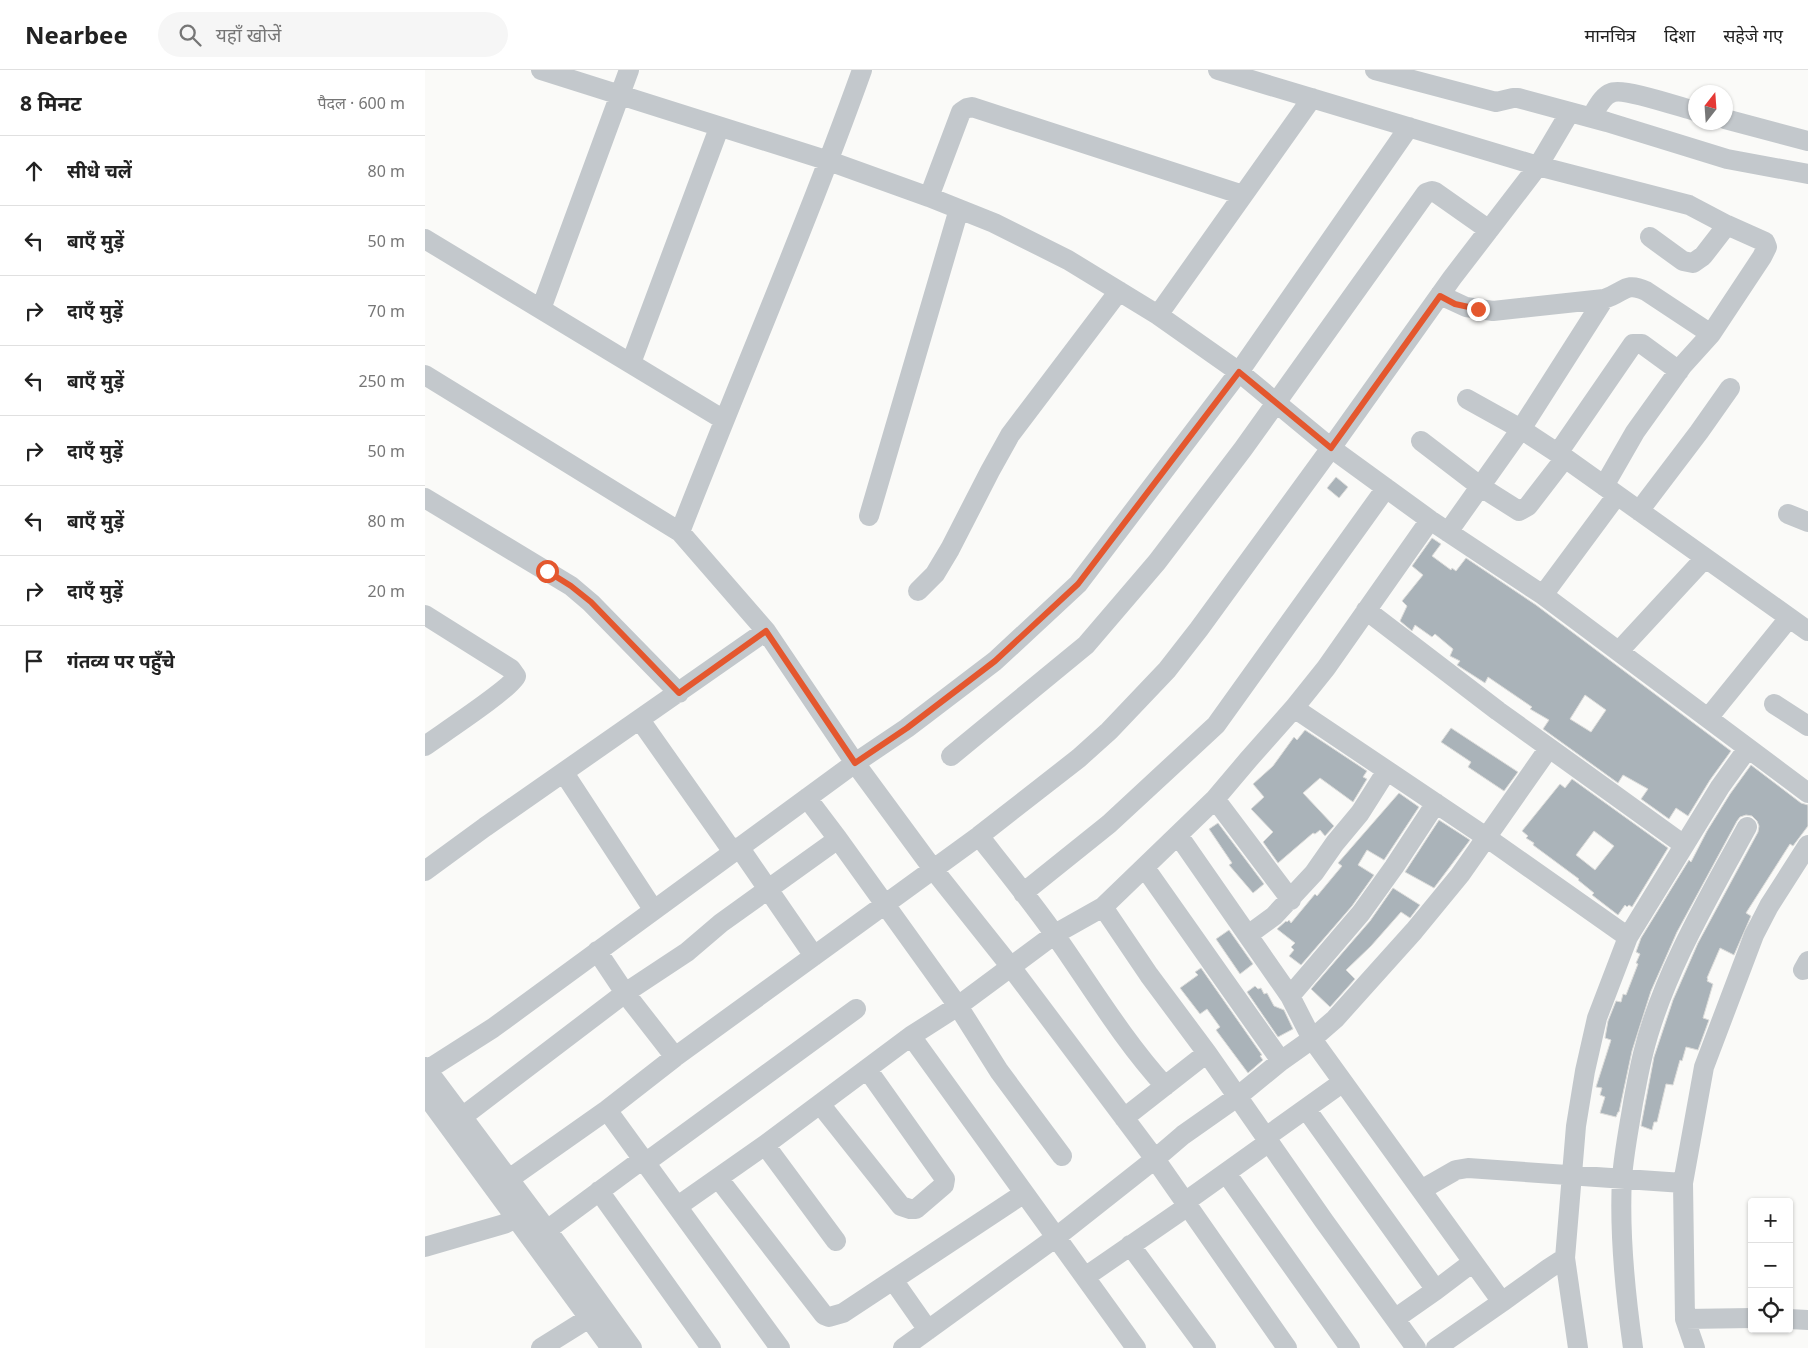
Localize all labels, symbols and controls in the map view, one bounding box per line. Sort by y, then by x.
search box [158,12,508,57]
text: Nearbee [25,18,128,51]
icon: search [176,21,204,49]
text: यहाँ खोजें [216,22,281,48]
text: मानचित्र [1585,23,1636,47]
text: दिशा [1664,23,1695,47]
text: सहेजे गए [1723,23,1783,47]
north arrow [1688,85,1733,130]
text: 8 मिनट [20,89,82,117]
text: पैदल · 600 m [317,92,405,114]
icon: ahead [20,157,48,185]
text: सीधे चलें [67,158,132,184]
text: 80 m [368,160,405,182]
icon: left [20,227,48,255]
text: बाएँ मुड़ें [67,228,124,254]
text: 50 m [368,230,405,252]
icon: right [20,297,48,325]
text: दाएँ मुड़ें [67,298,123,324]
route end [1467,298,1490,321]
text: 70 m [368,300,405,322]
icon: left [20,367,48,395]
text: बाएँ मुड़ें [67,368,124,394]
text: 250 m [358,370,405,392]
icon: right [20,437,48,465]
text: दाएँ मुड़ें [67,438,123,464]
text: 50 m [368,440,405,462]
icon: left [20,507,48,535]
text: बाएँ मुड़ें [67,508,124,534]
text: 80 m [368,510,405,532]
route start [536,560,559,583]
icon: right [20,577,48,605]
text: दाएँ मुड़ें [67,578,123,604]
text: 20 m [368,580,405,602]
icon: arrive [20,647,48,675]
text: गंतव्य पर पहुँचे [67,648,175,674]
map controls [1748,1198,1793,1333]
button: + [1748,1198,1793,1243]
button: − [1748,1243,1793,1288]
button: locate [1748,1288,1793,1333]

